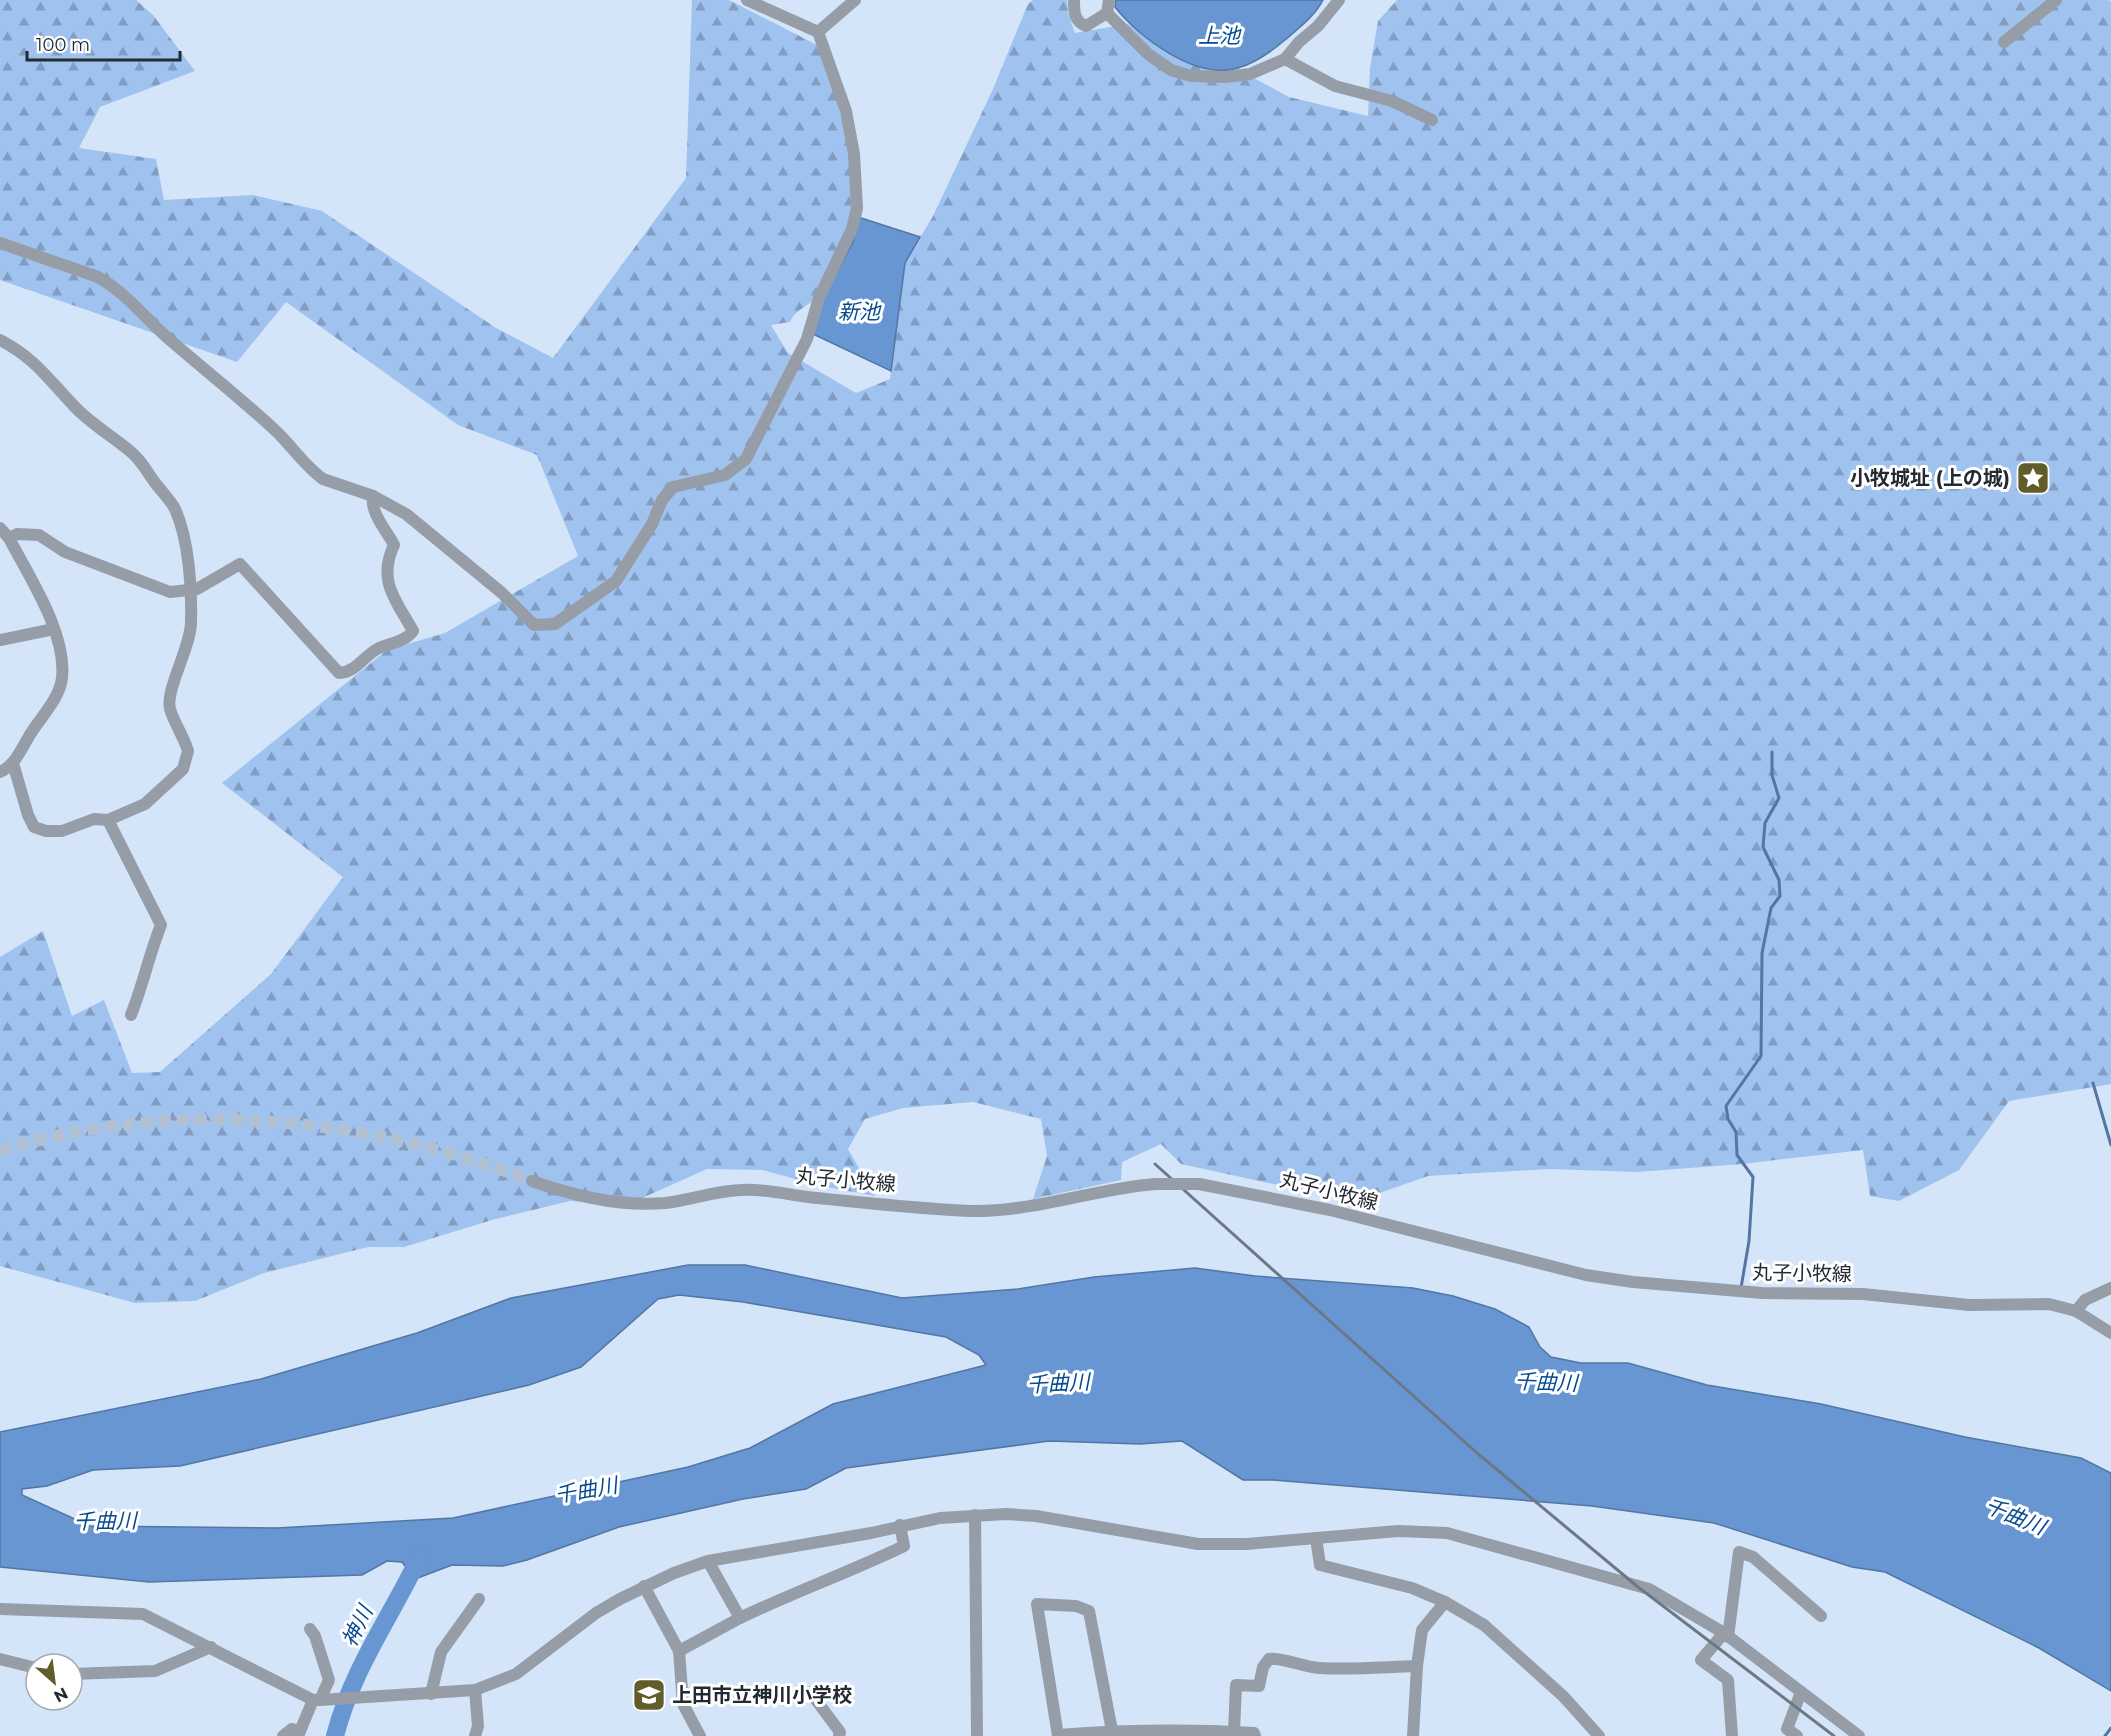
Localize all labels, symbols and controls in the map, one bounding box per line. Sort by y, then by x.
water label: 上池 [1198,23,1242,48]
scale bar [27,24,180,62]
text: 100 m [36,34,90,56]
water label: 新池 [838,299,882,324]
place icon: 小牧城址 (上の城) [2015,460,2051,496]
place label: 小牧城址 (上の城) [1850,466,2010,490]
street label: 丸子小牧線 [795,1164,897,1196]
street label: 丸子小牧線 [1278,1167,1380,1215]
street label: 丸子小牧線 [1752,1260,1852,1286]
water label: 千曲川 [1514,1368,1580,1396]
water label: 千曲川 [1026,1369,1092,1397]
water label: 千曲川 [553,1472,621,1508]
water label: 千曲川 [1981,1493,2051,1540]
water label: 千曲川 [73,1508,139,1534]
water label: 神川 [337,1600,378,1650]
north arrow [24,1652,84,1712]
school or university icon: 上田市立神川小学校 [631,1677,667,1713]
text: N [51,1683,71,1706]
place label: 上田市立神川小学校 [672,1683,852,1707]

